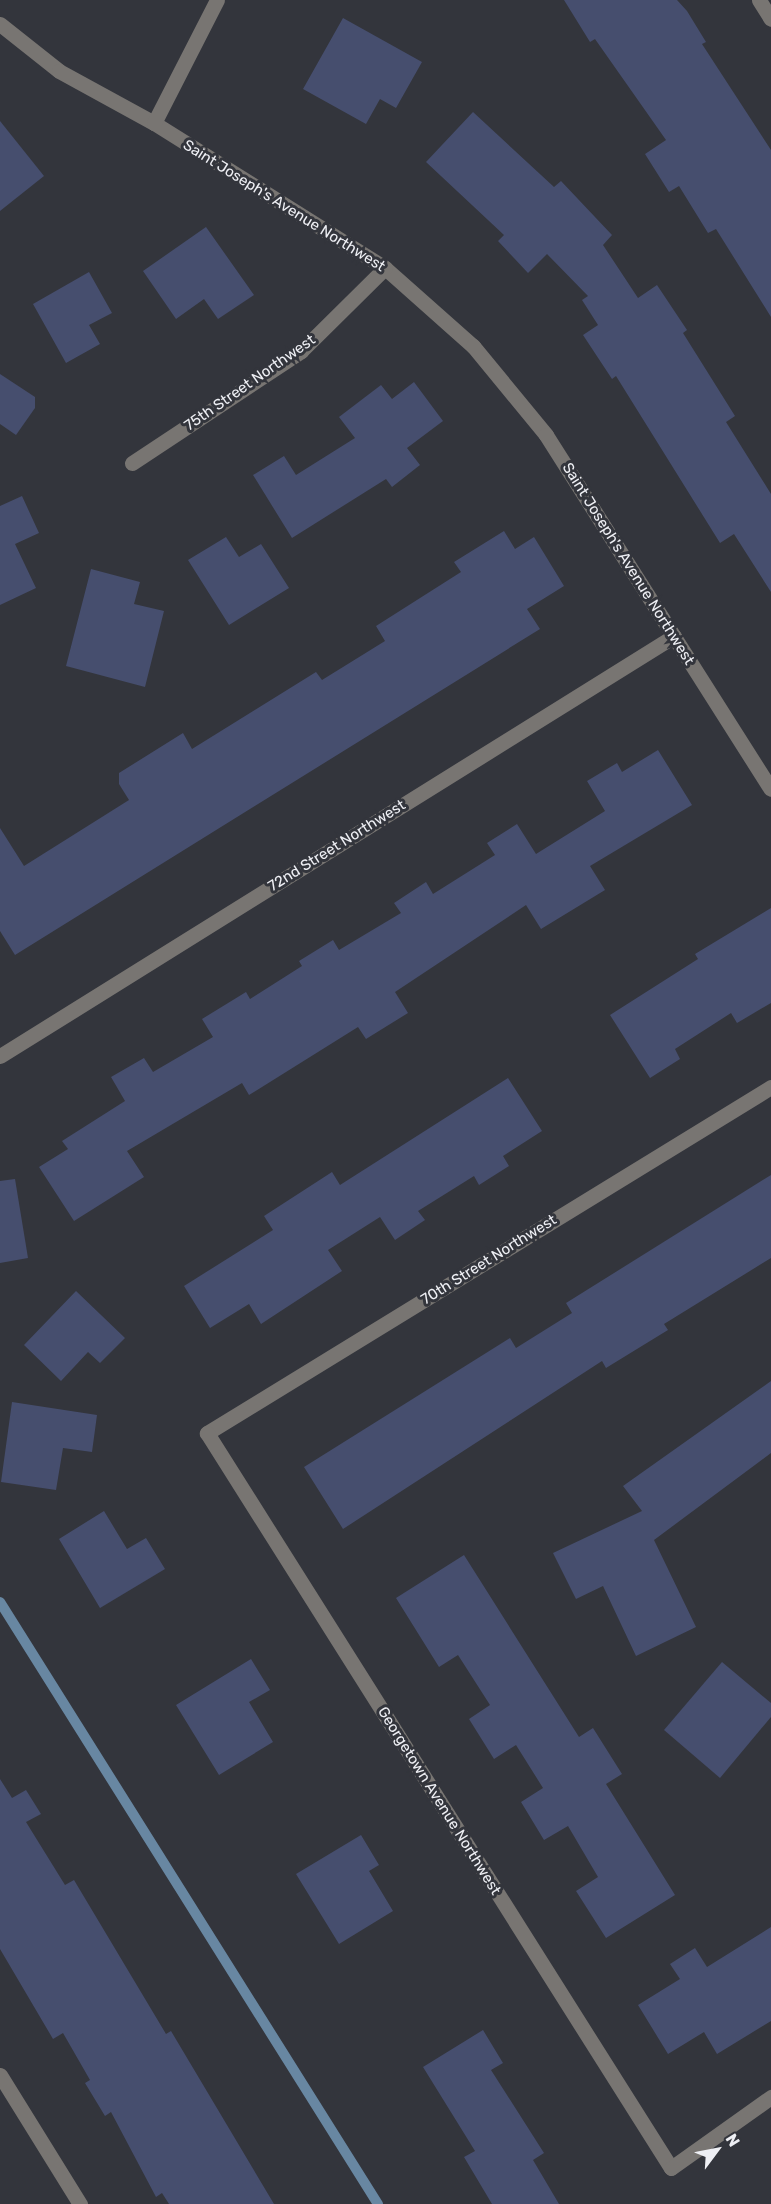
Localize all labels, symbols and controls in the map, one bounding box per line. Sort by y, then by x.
street label: Saint Joseph's Avenue Northwest [179,136,389,276]
street label: 75th Street Northwest [181,331,319,435]
street label: Saint Joseph's Avenue Northwest [558,459,698,669]
street label: 72nd Street Northwest [265,796,409,896]
street label: 70th Street Northwest [418,1211,560,1309]
street label: Georgetown Avenue Northwest [373,1703,505,1899]
north arrow [687,2120,747,2180]
text: N [722,2130,744,2150]

